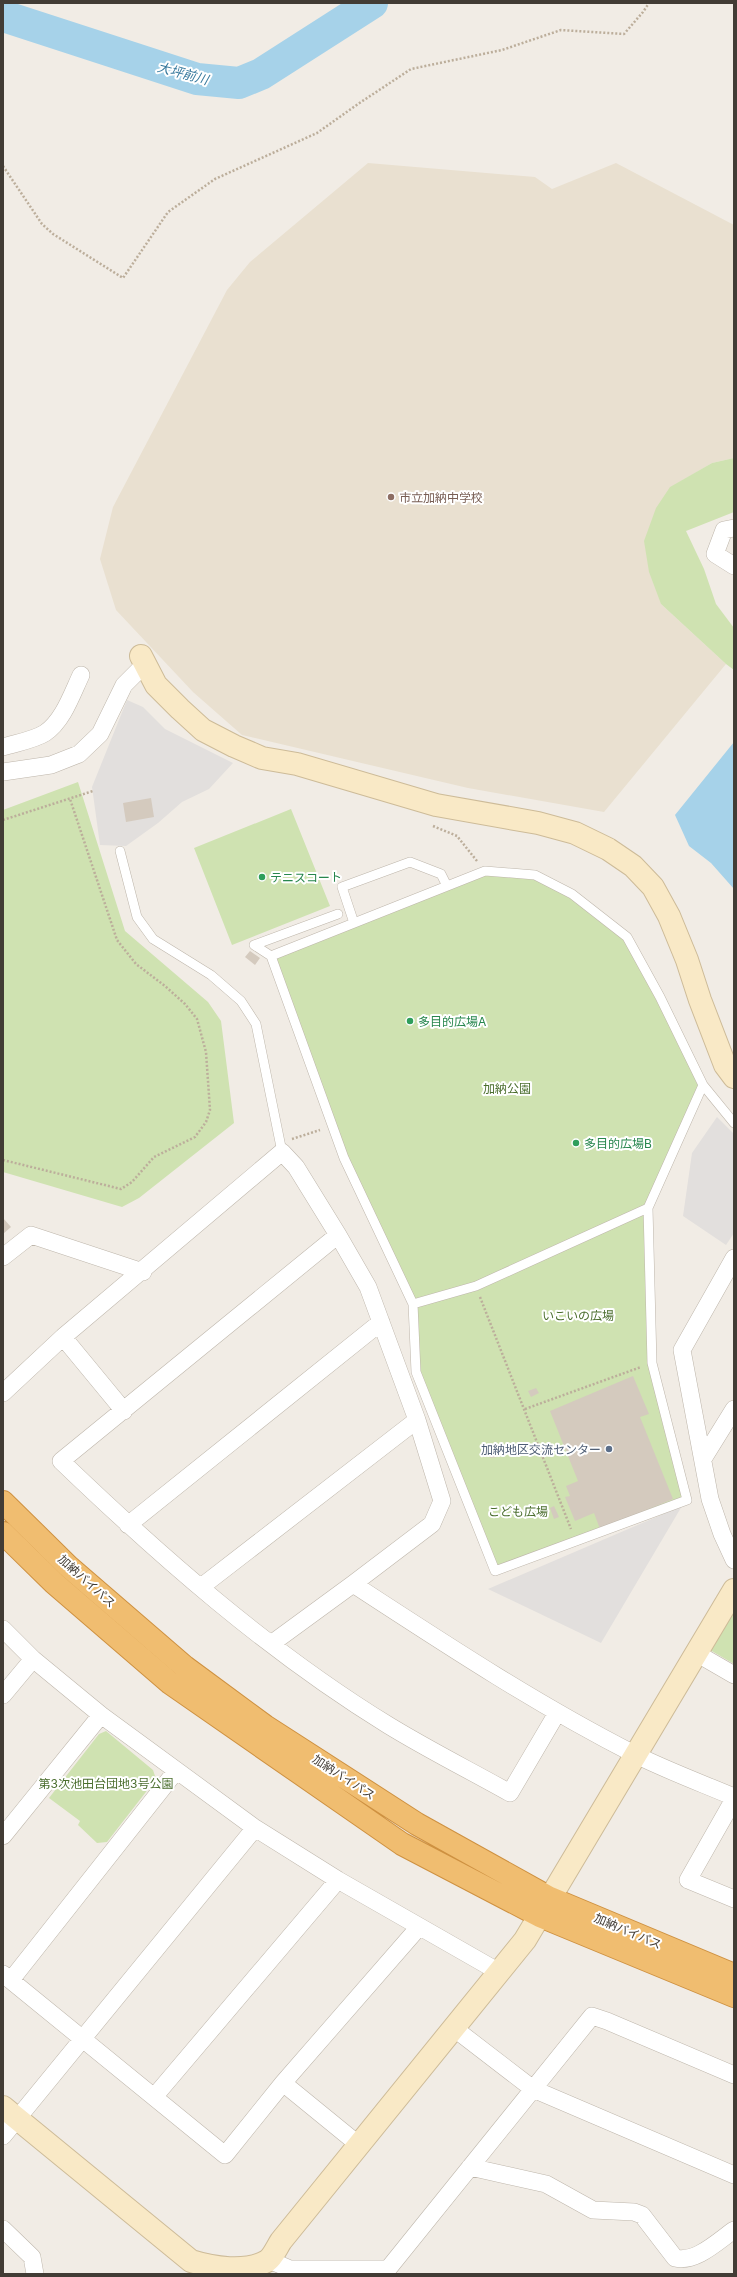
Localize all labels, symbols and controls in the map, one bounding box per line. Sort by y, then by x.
water label: 大坪前川 [156,59,212,88]
place label: 市立加納中学校 [399,490,483,505]
marker: 市立加納中学校 [386,492,396,502]
place label: テニスコート [270,870,342,885]
marker: テニスコート [257,872,267,882]
place label: 多目的広場A [418,1014,486,1029]
marker: 多目的広場A [405,1016,415,1026]
park label: 加納公園 [483,1081,531,1096]
place label: 多目的広場B [584,1136,652,1151]
marker: 多目的広場B [571,1138,581,1148]
park label: いこいの広場 [542,1308,614,1323]
place label: 加納地区交流センター [481,1442,601,1457]
marker: 加納地区交流センター [604,1444,614,1454]
park label: こども広場 [488,1504,548,1519]
street label: 加納バイパス [55,1551,119,1611]
street label: 加納バイパス [310,1751,378,1803]
park label: 第3次池田台団地3号公園 [39,1776,173,1791]
street label: 加納バイパス [592,1910,664,1952]

